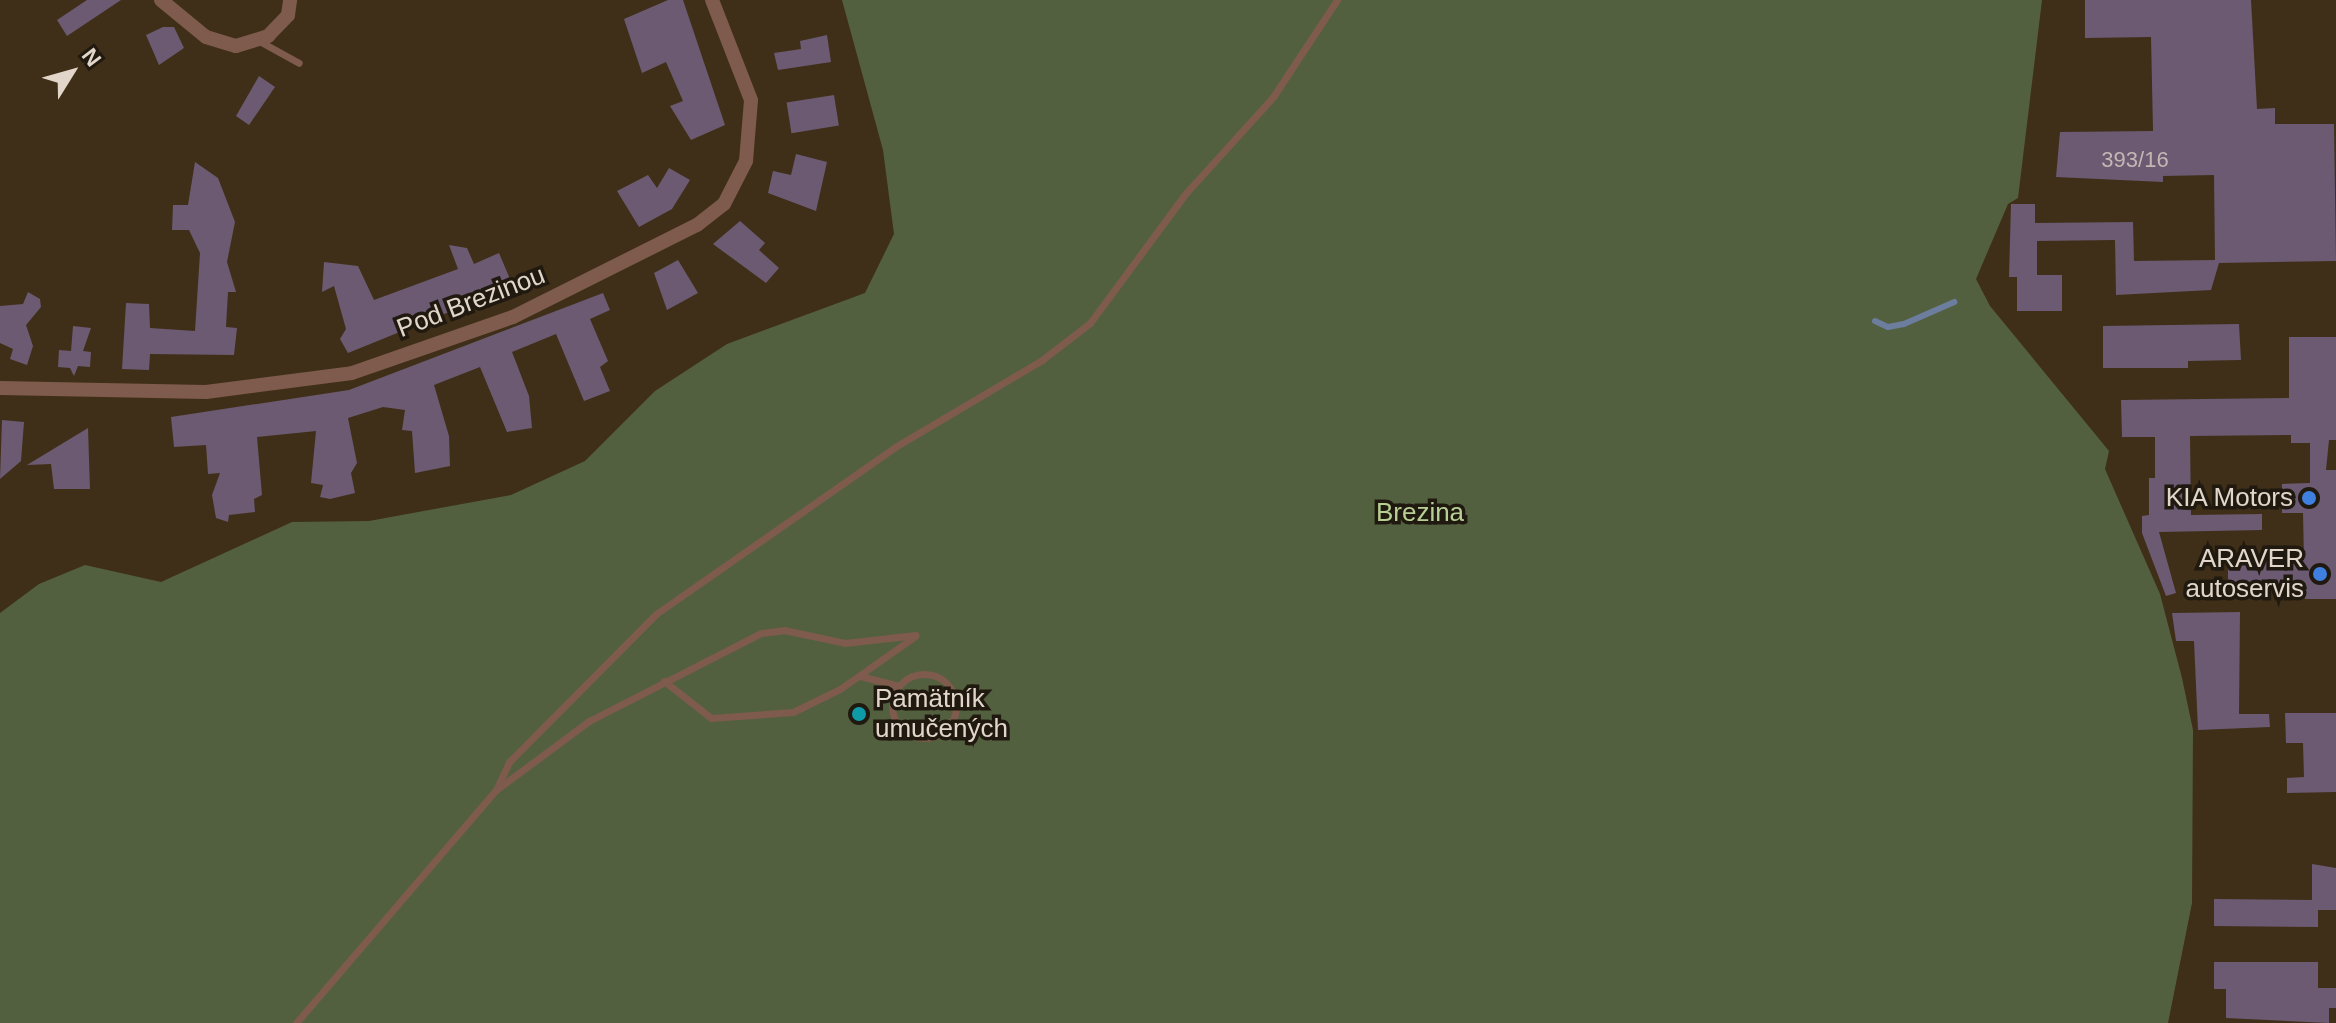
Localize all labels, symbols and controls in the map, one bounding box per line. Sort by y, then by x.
north arrow [32,32,112,112]
text: N [77,43,106,71]
house number: 393/16 [2101,147,2169,173]
street label: Pod Brezinou [393,259,549,345]
place label: KIA Motors [2164,482,2293,514]
marker: KIA Motors [2300,489,2318,507]
park label: Brezina [1376,497,1464,529]
place label: ARAVER autoservis [2186,543,2304,604]
marker: ARAVER autoservis [2311,565,2329,583]
place label: Pamätník umučených [875,683,1008,744]
marker: Pamätník umučených [850,705,868,723]

